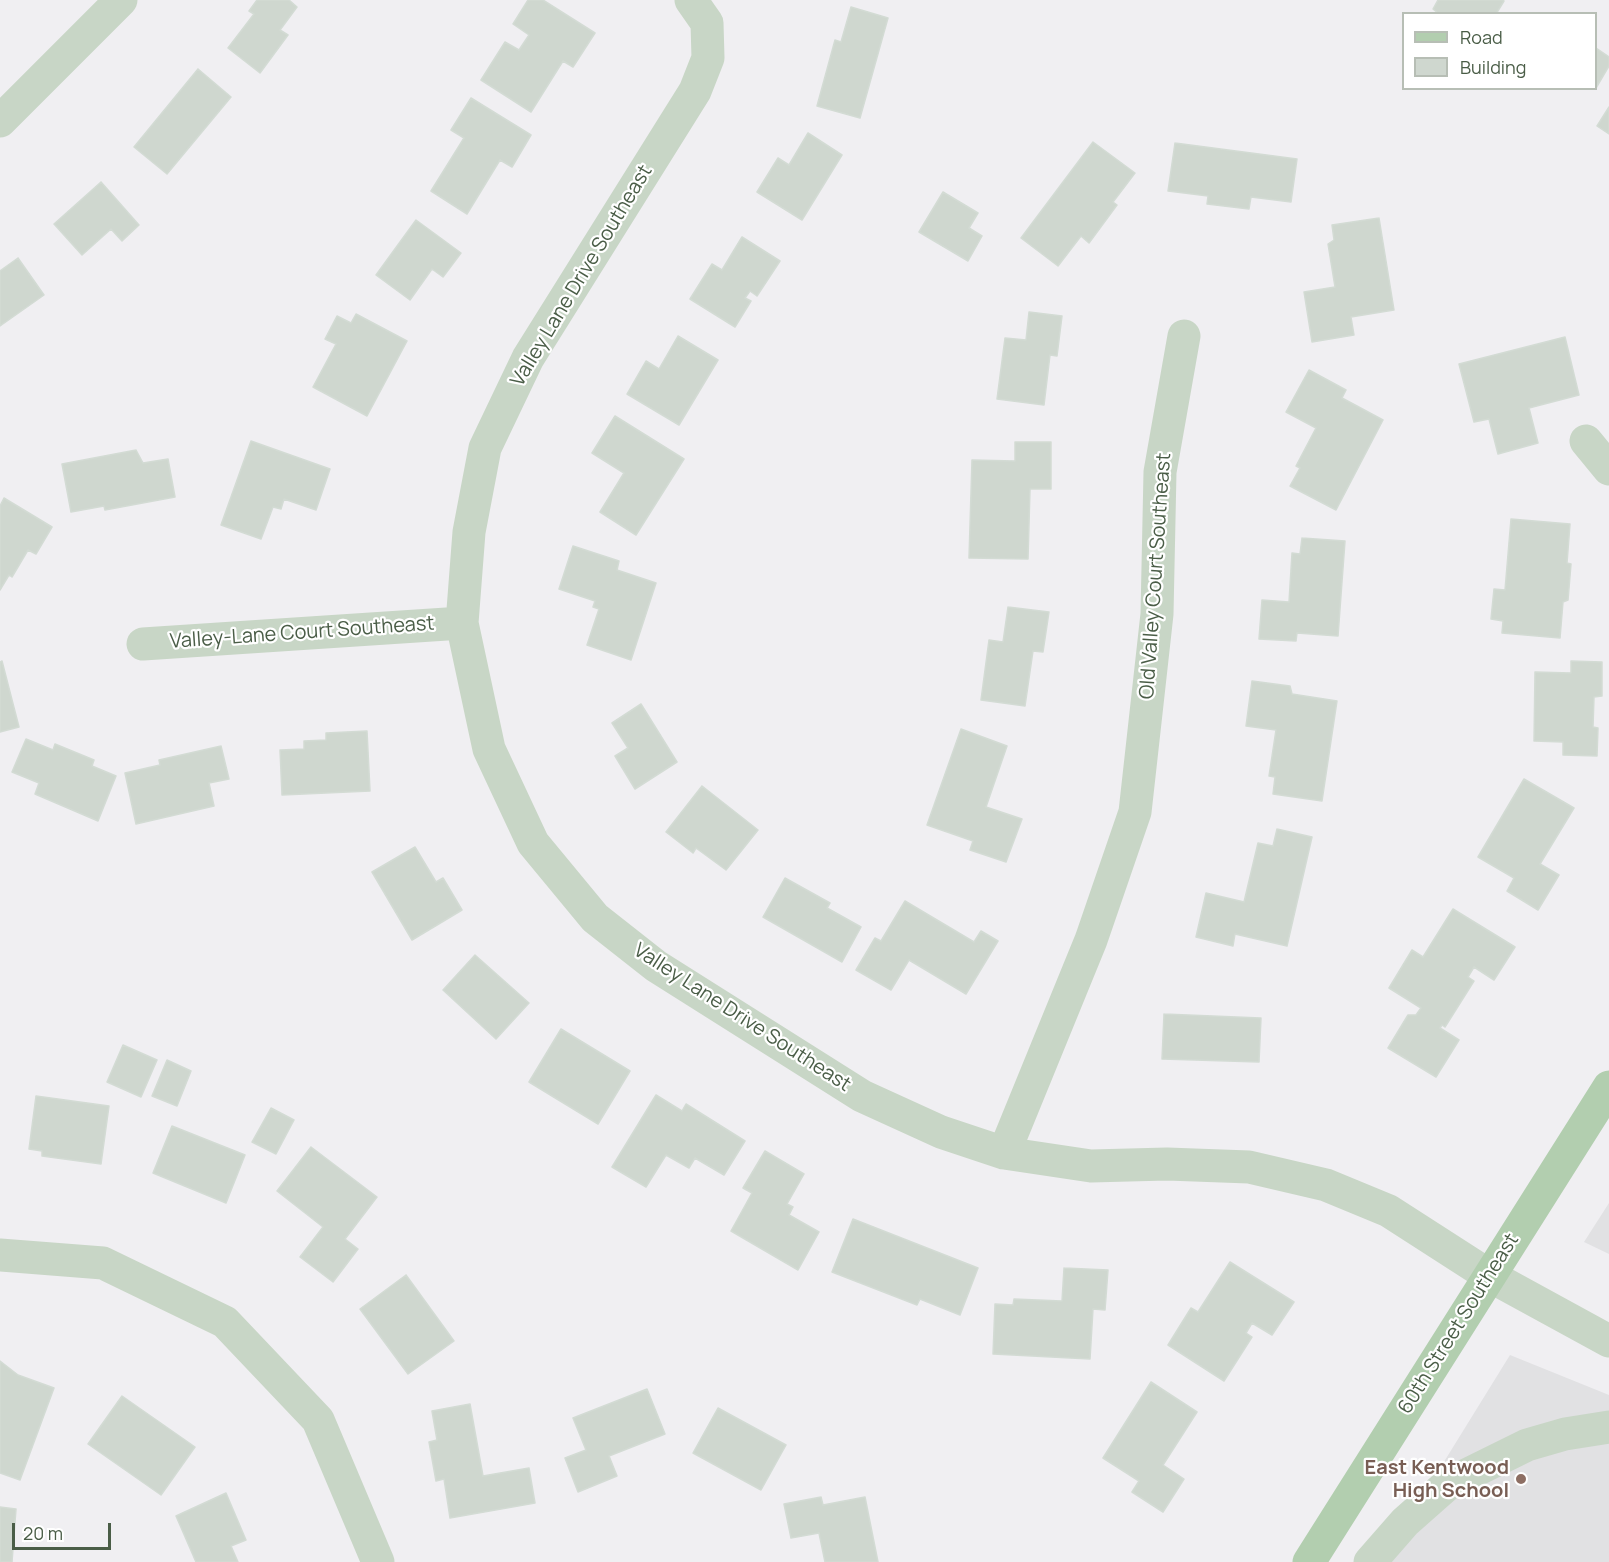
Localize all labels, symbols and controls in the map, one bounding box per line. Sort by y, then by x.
legend [1402,12,1597,90]
text: Road [1460,25,1503,49]
text: Building [1460,55,1526,79]
street label: Valley Lane Drive Southeast [506,161,658,391]
street label: Old Valley Court Southeast [1135,452,1177,700]
street label: Valley-Lane Court Southeast [169,612,435,654]
street label: Valley Lane Drive Southeast [629,939,855,1097]
street label: 60th Street Southeast [1394,1229,1524,1419]
place label: East Kentwood High School [1365,1456,1509,1503]
marker: East Kentwood High School [1514,1472,1528,1486]
scale bar [15,1511,114,1549]
text: 20 m [23,1521,63,1545]

